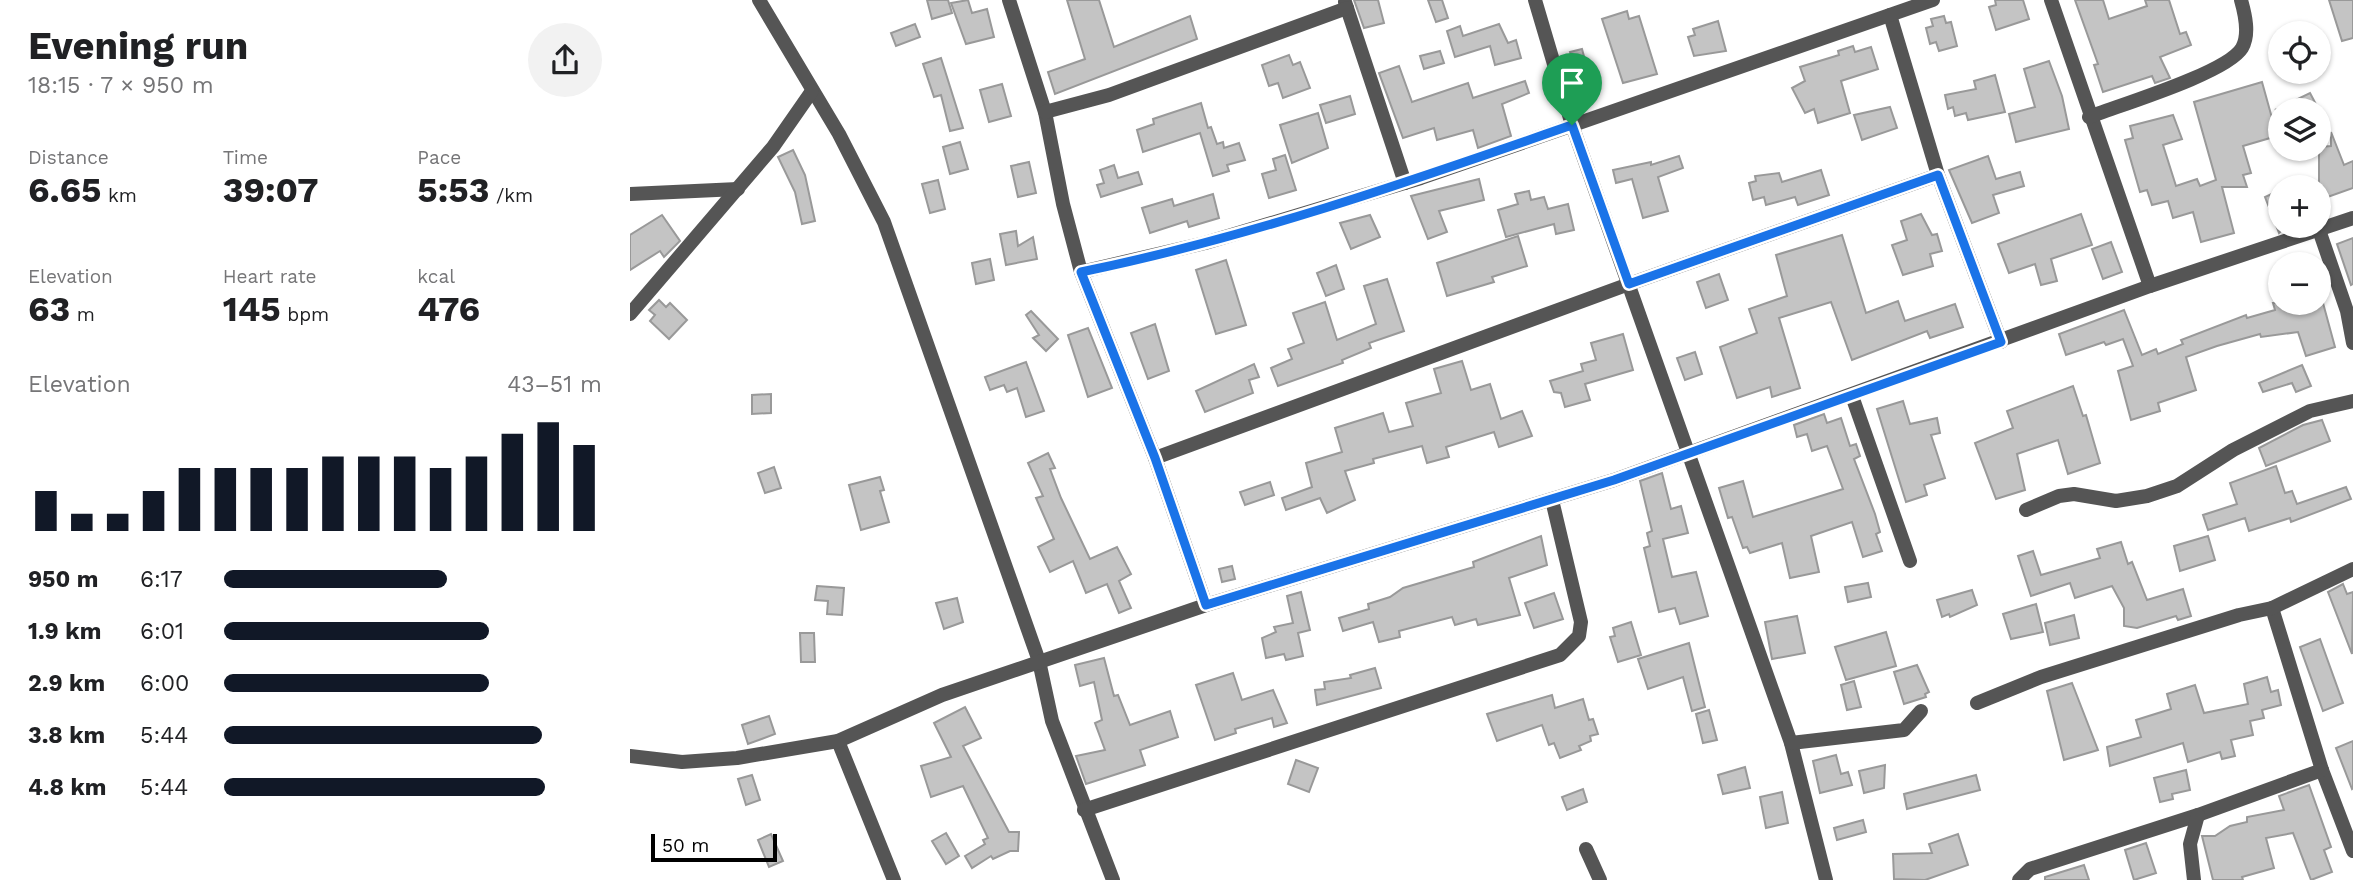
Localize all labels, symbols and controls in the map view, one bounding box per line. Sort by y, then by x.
map controls [2268,21,2331,315]
button: locate [2268,21,2331,84]
button: share [528,23,602,97]
text: Evening run [28,24,248,68]
pin [1542,53,1602,125]
icon: arrive [1553,64,1591,102]
text: 18:15 · 7 × 950 m [28,72,214,99]
button: layers [2268,98,2331,161]
text: Distance [28,146,109,169]
text: Time [223,146,268,169]
text: Pace [417,146,461,169]
text: 6.65 [28,169,101,211]
text: 39:07 [223,169,318,211]
text: 5:53 [417,169,489,211]
button: + [2268,175,2331,238]
text: km [101,184,137,207]
text: /km [489,184,533,207]
button: − [2268,252,2331,315]
text: Elevation [28,265,113,288]
text: Heart rate [223,265,317,288]
text: kcal [417,265,455,288]
text: 63 [28,288,70,330]
text: 145 [223,288,281,330]
text: 476 [417,288,480,330]
text: m [70,303,95,326]
text: bpm [281,303,329,326]
text: Elevation [28,371,131,398]
text: 43–51 m [507,371,602,398]
text: 950 m [28,566,98,593]
text: 6:17 [140,566,183,593]
text: 1.9 km [28,618,101,645]
text: 6:01 [140,618,184,645]
text: 2.9 km [28,670,105,697]
text: 6:00 [140,670,189,697]
text: 3.8 km [28,722,105,749]
text: 5:44 [140,722,188,749]
text: 4.8 km [28,774,106,801]
text: 5:44 [140,774,188,801]
scale bar [651,831,777,863]
text: 50 m [662,834,709,857]

